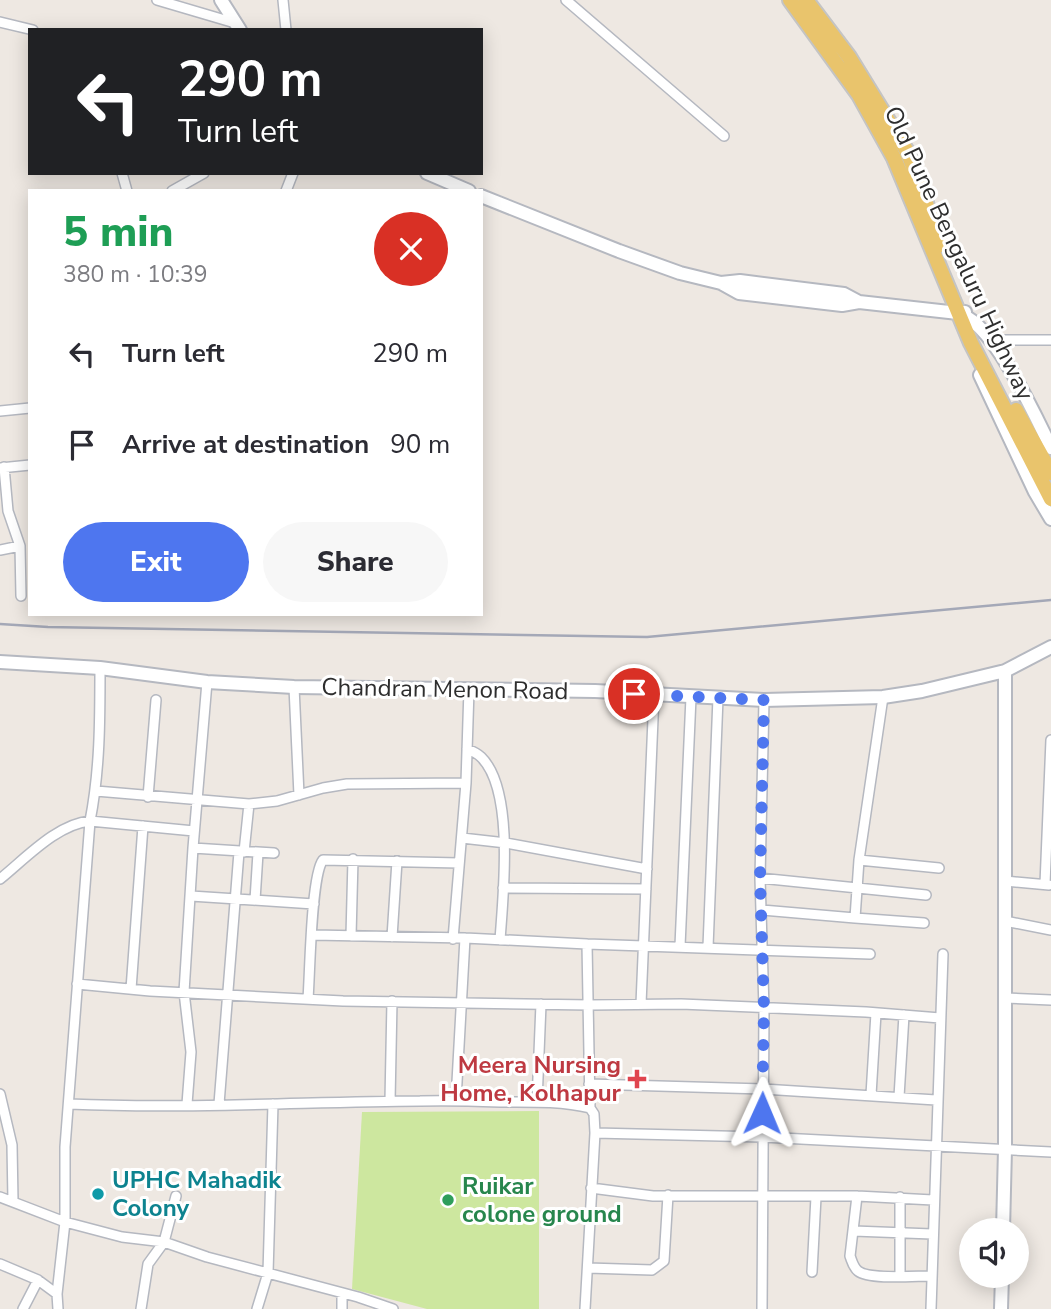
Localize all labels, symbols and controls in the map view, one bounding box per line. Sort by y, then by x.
text: 290 m [178,46,322,113]
icon: left [63,56,154,147]
street label: Old Pune Bengaluru Highway [877,101,1042,406]
text: Turn left [178,110,298,153]
text: 5 min [63,204,173,261]
button: close [374,212,448,286]
text: 380 m · 10:39 [63,259,208,290]
icon: left [63,335,101,373]
text: Turn left [122,336,225,371]
text: 290 m [372,336,448,371]
icon: arrive [63,426,101,464]
text: Arrive at destination [122,427,369,462]
text: 90 m [390,427,450,462]
button: Exit [63,522,249,602]
button: Share [263,522,448,602]
pin [604,664,664,724]
street label: Chandran Menon Road [321,671,569,707]
icon: arrive [615,675,653,713]
place label: Meera Nursing Home, Kolhapur [440,1049,622,1109]
marker: Meera Nursing Home, Kolhapur [627,1069,647,1089]
position arrow [725,1076,799,1150]
place label: UPHC Mahadik Colony [112,1164,282,1224]
place label: Ruikar colone ground [462,1170,622,1230]
marker: UPHC Mahadik Colony [90,1186,106,1202]
marker: Ruikar colone ground [440,1192,456,1208]
map controls [959,1218,1029,1288]
button: sound [959,1218,1029,1288]

